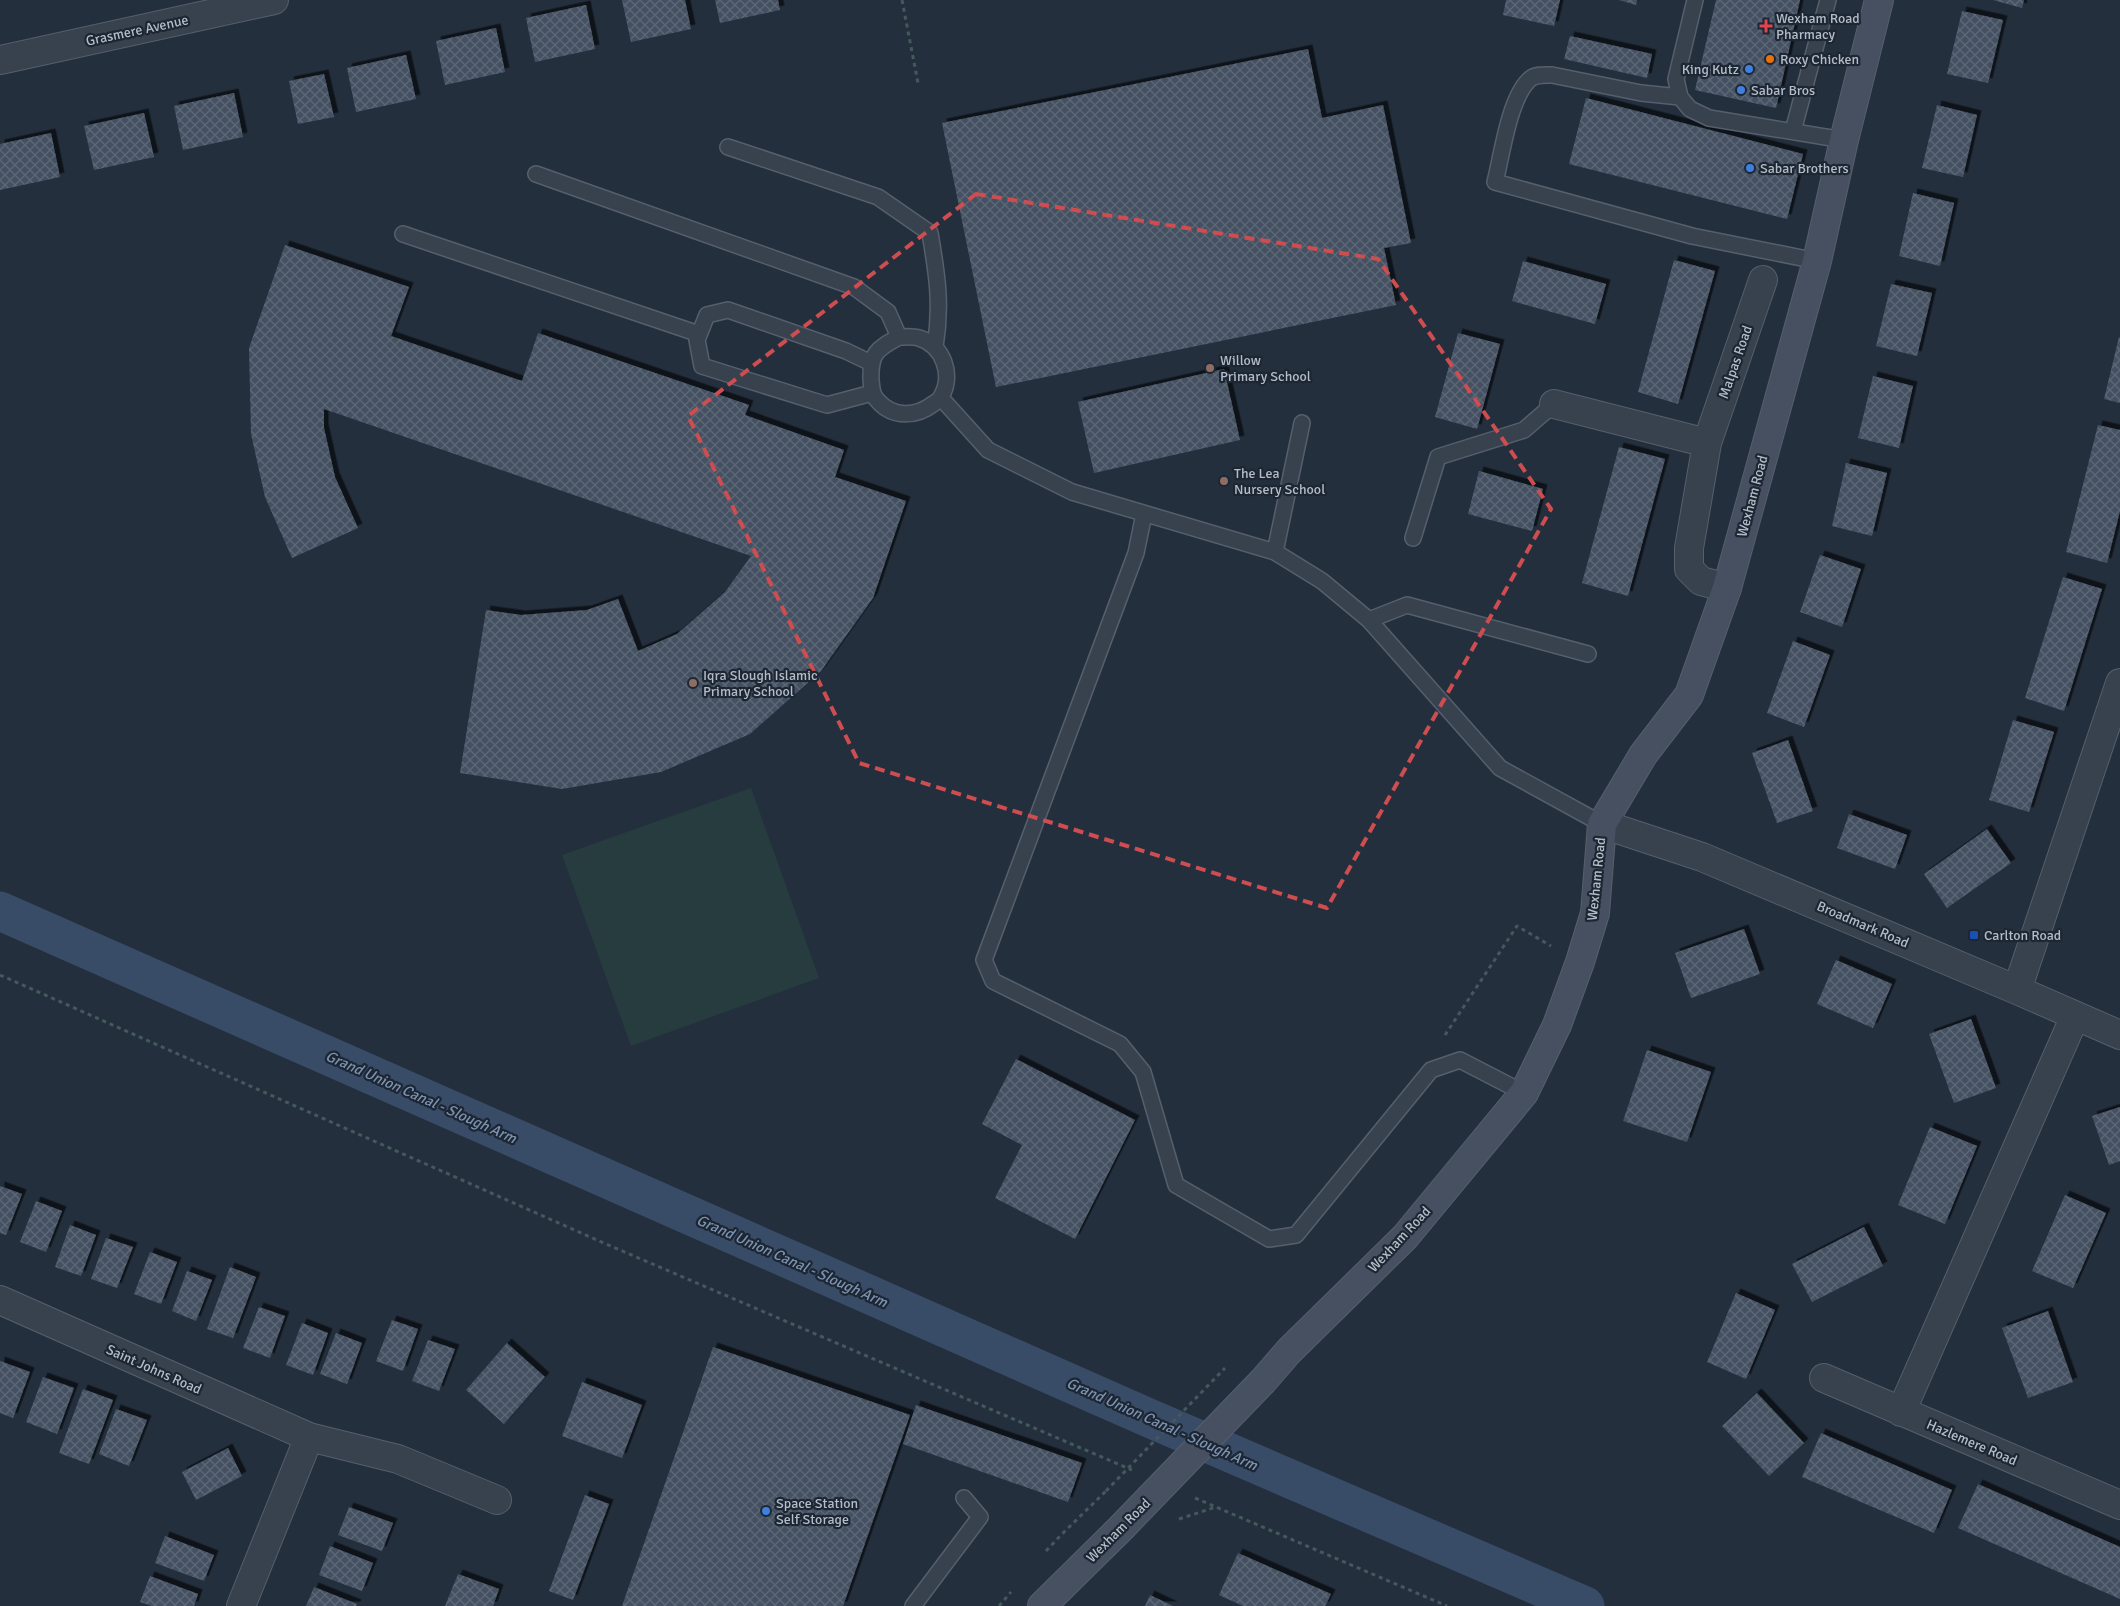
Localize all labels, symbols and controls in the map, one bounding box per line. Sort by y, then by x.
place label: Wexham Road Pharmacy [1776,10,1860,43]
street label: Grasmere Avenue [84,11,190,50]
marker: Wexham Road Pharmacy [1760,20,1772,32]
place label: Roxy Chicken [1780,51,1859,68]
marker: Roxy Chicken [1764,53,1776,65]
place label: King Kutz [1682,61,1739,78]
marker: King Kutz [1743,63,1755,75]
place label: Sabar Bros [1751,82,1815,99]
marker: Sabar Bros [1735,84,1747,96]
place label: Sabar Brothers [1760,160,1849,177]
marker: Sabar Brothers [1744,162,1756,174]
street label: Malpas Road [1715,323,1756,401]
place label: Willow Primary School [1220,352,1311,385]
marker: Willow Primary School [1204,362,1216,374]
street label: Wexham Road [1733,453,1772,539]
place label: The Lea Nursery School [1234,465,1325,498]
marker: The Lea Nursery School [1218,475,1230,487]
place label: Iqra Slough Islamic Primary School [703,667,818,700]
marker: Iqra Slough Islamic Primary School [687,677,699,689]
street label: Wexham Road [1584,837,1609,922]
street label: Broadmark Road [1814,897,1911,952]
place label: Carlton Road [1984,927,2061,944]
marker: Carlton Road [1968,929,1980,941]
water label: Grand Union Canal - Slough Arm [323,1047,520,1148]
street label: Wexham Road [1365,1203,1434,1276]
water label: Grand Union Canal - Slough Arm [694,1211,891,1312]
street label: Saint Johns Road [104,1341,204,1398]
water label: Grand Union Canal - Slough Arm [1064,1374,1261,1475]
street label: Hazlemere Road [1924,1416,2020,1469]
place label: Space Station Self Storage [776,1495,858,1528]
street label: Wexham Road [1083,1495,1154,1566]
marker: Space Station Self Storage [760,1505,772,1517]

